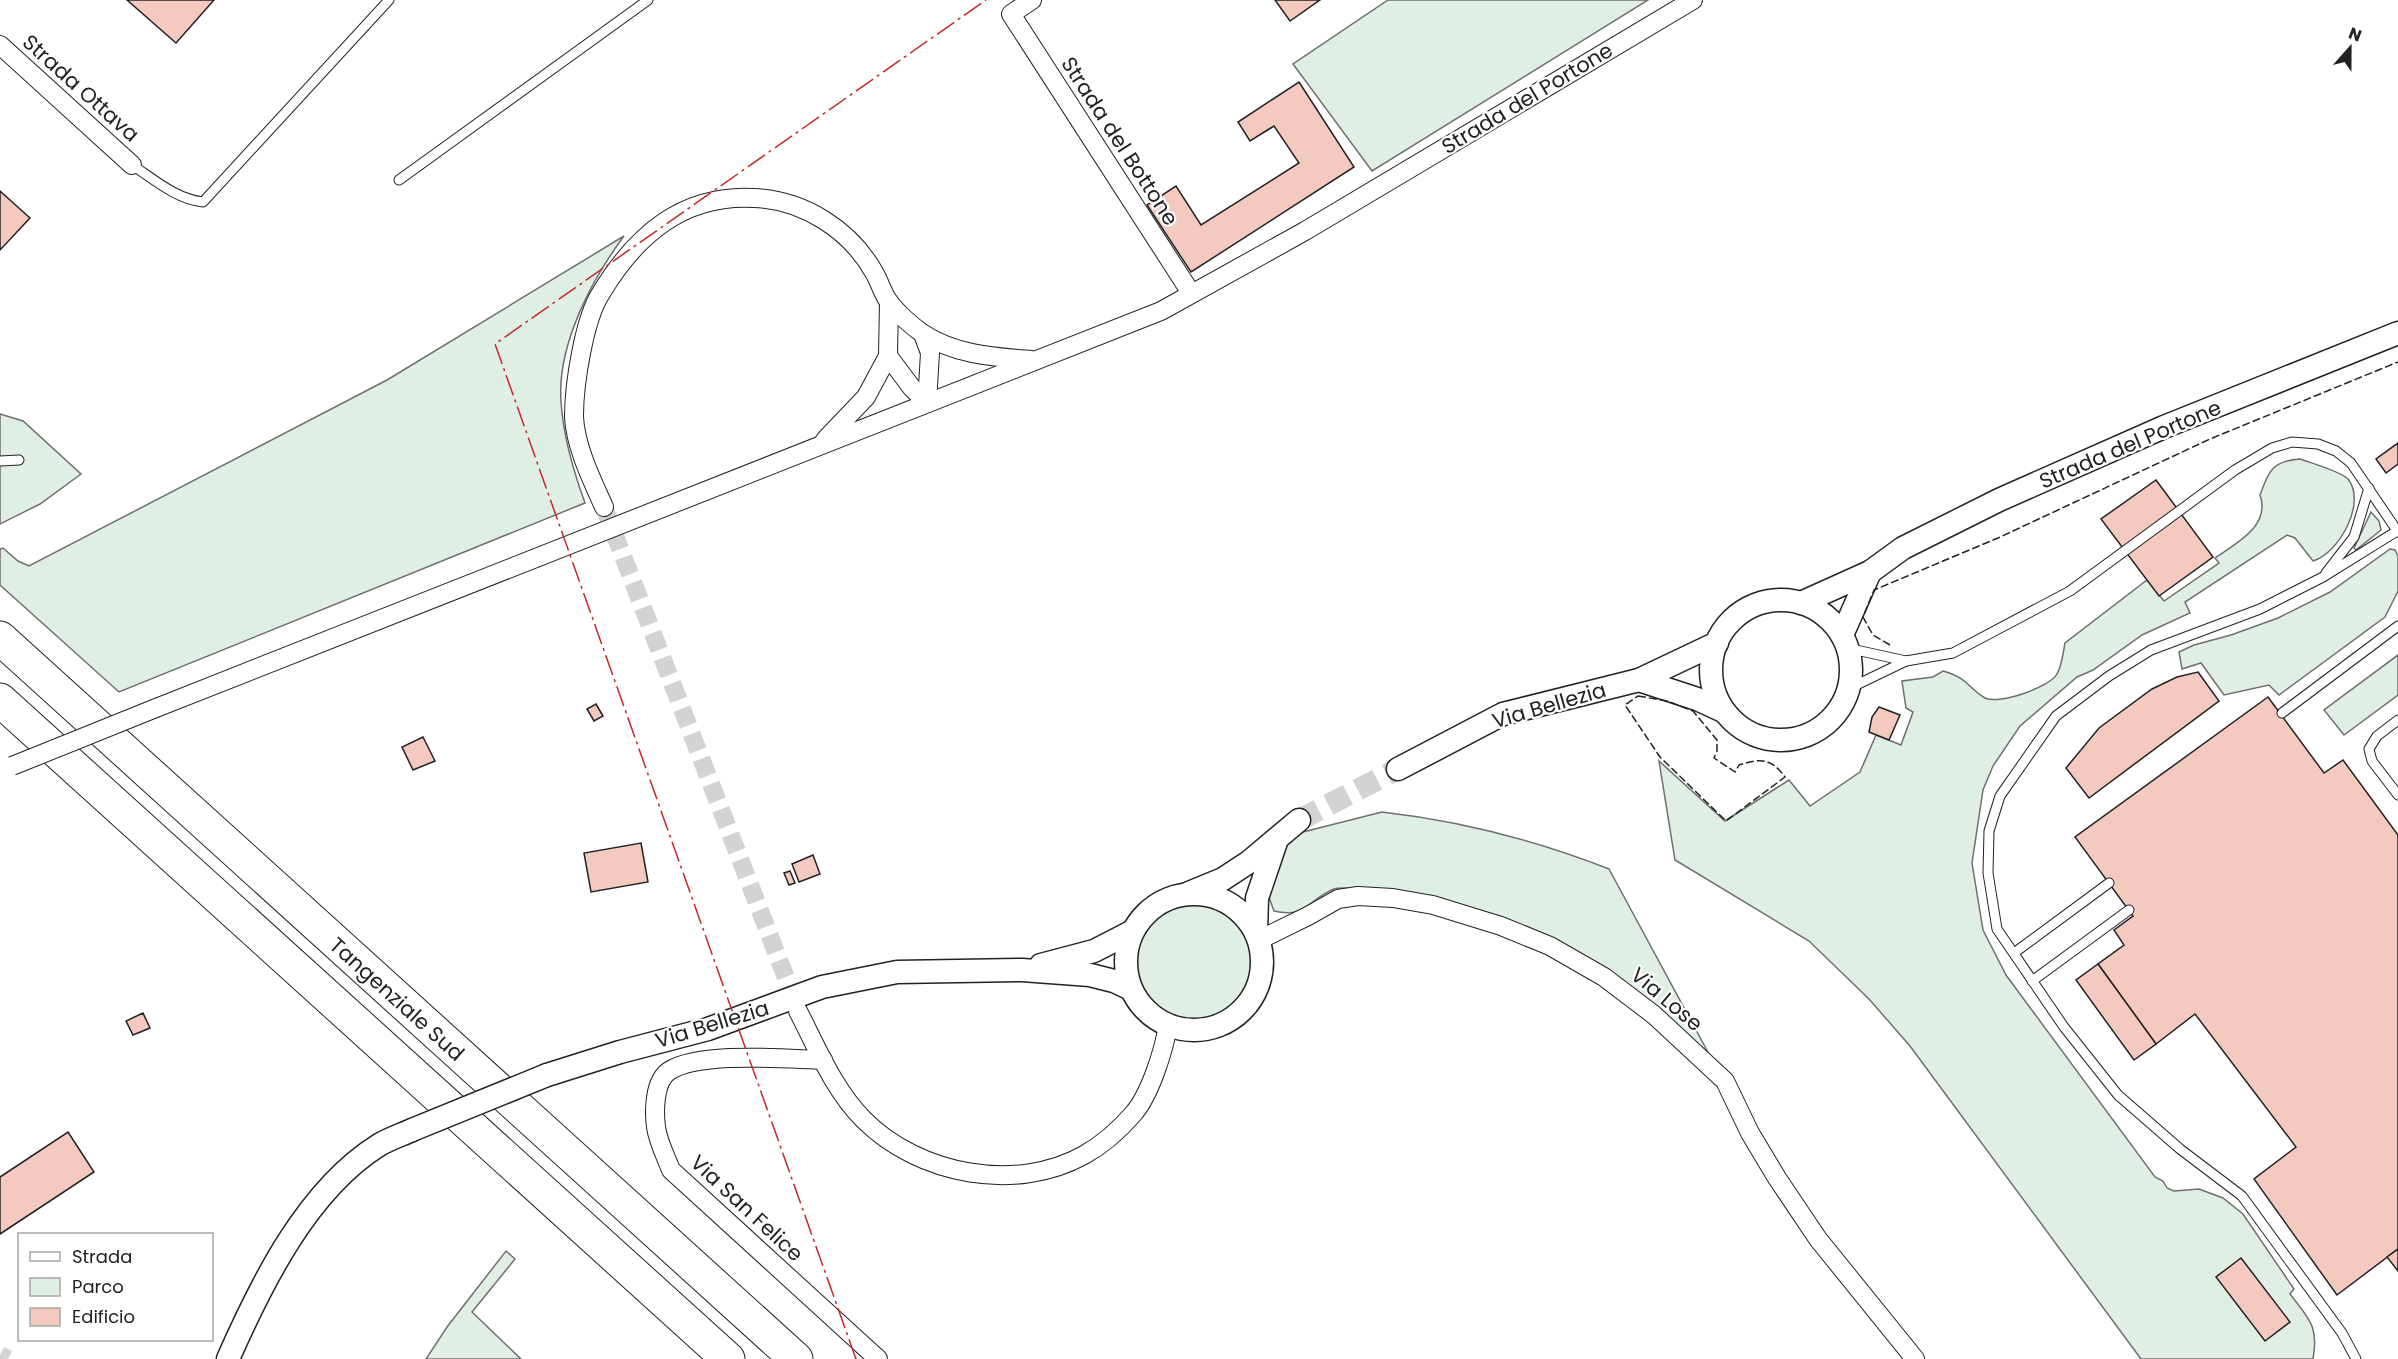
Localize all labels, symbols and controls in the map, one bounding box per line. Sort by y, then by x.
north arrow [2320,18,2380,78]
text: N [2345,22,2365,47]
street label: Strada Ottava [16,28,146,148]
street label: Strada del Portone [1436,35,1618,161]
street label: Strada del Bottone [1055,51,1185,231]
street label: Strada del Portone [2035,393,2225,495]
street label: Via Bellezia [1489,675,1609,735]
street label: Tangenziale Sud [323,931,471,1067]
street label: Via Lose [1625,960,1709,1038]
street label: Via Bellezia [652,993,772,1055]
street label: Via San Felice [684,1148,810,1268]
legend [18,1233,213,1341]
text: Strada [72,1244,132,1269]
text: Parco [72,1274,124,1299]
text: Edificio [72,1304,135,1329]

